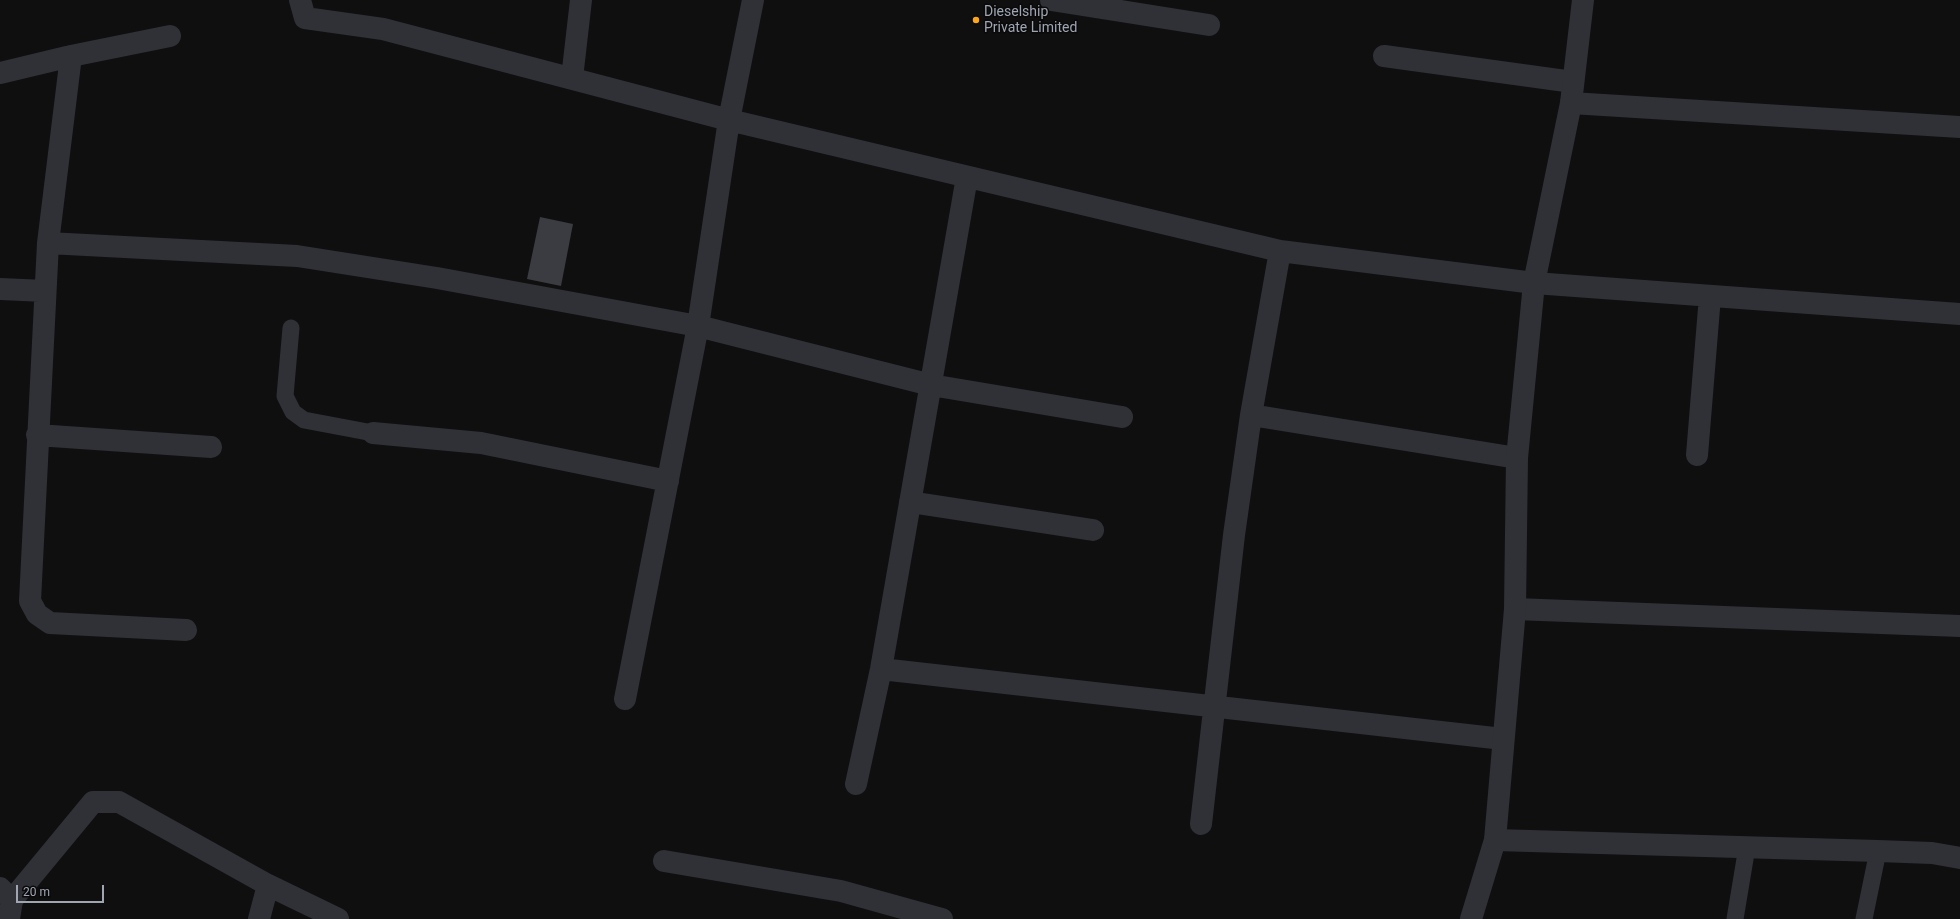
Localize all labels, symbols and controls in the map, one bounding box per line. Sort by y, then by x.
place label: Dieselship Private Limited [984,4,1077,36]
marker: Dieselship Private Limited [971,15,981,25]
scale bar [18,877,106,903]
text: 20 m [23,885,50,899]

